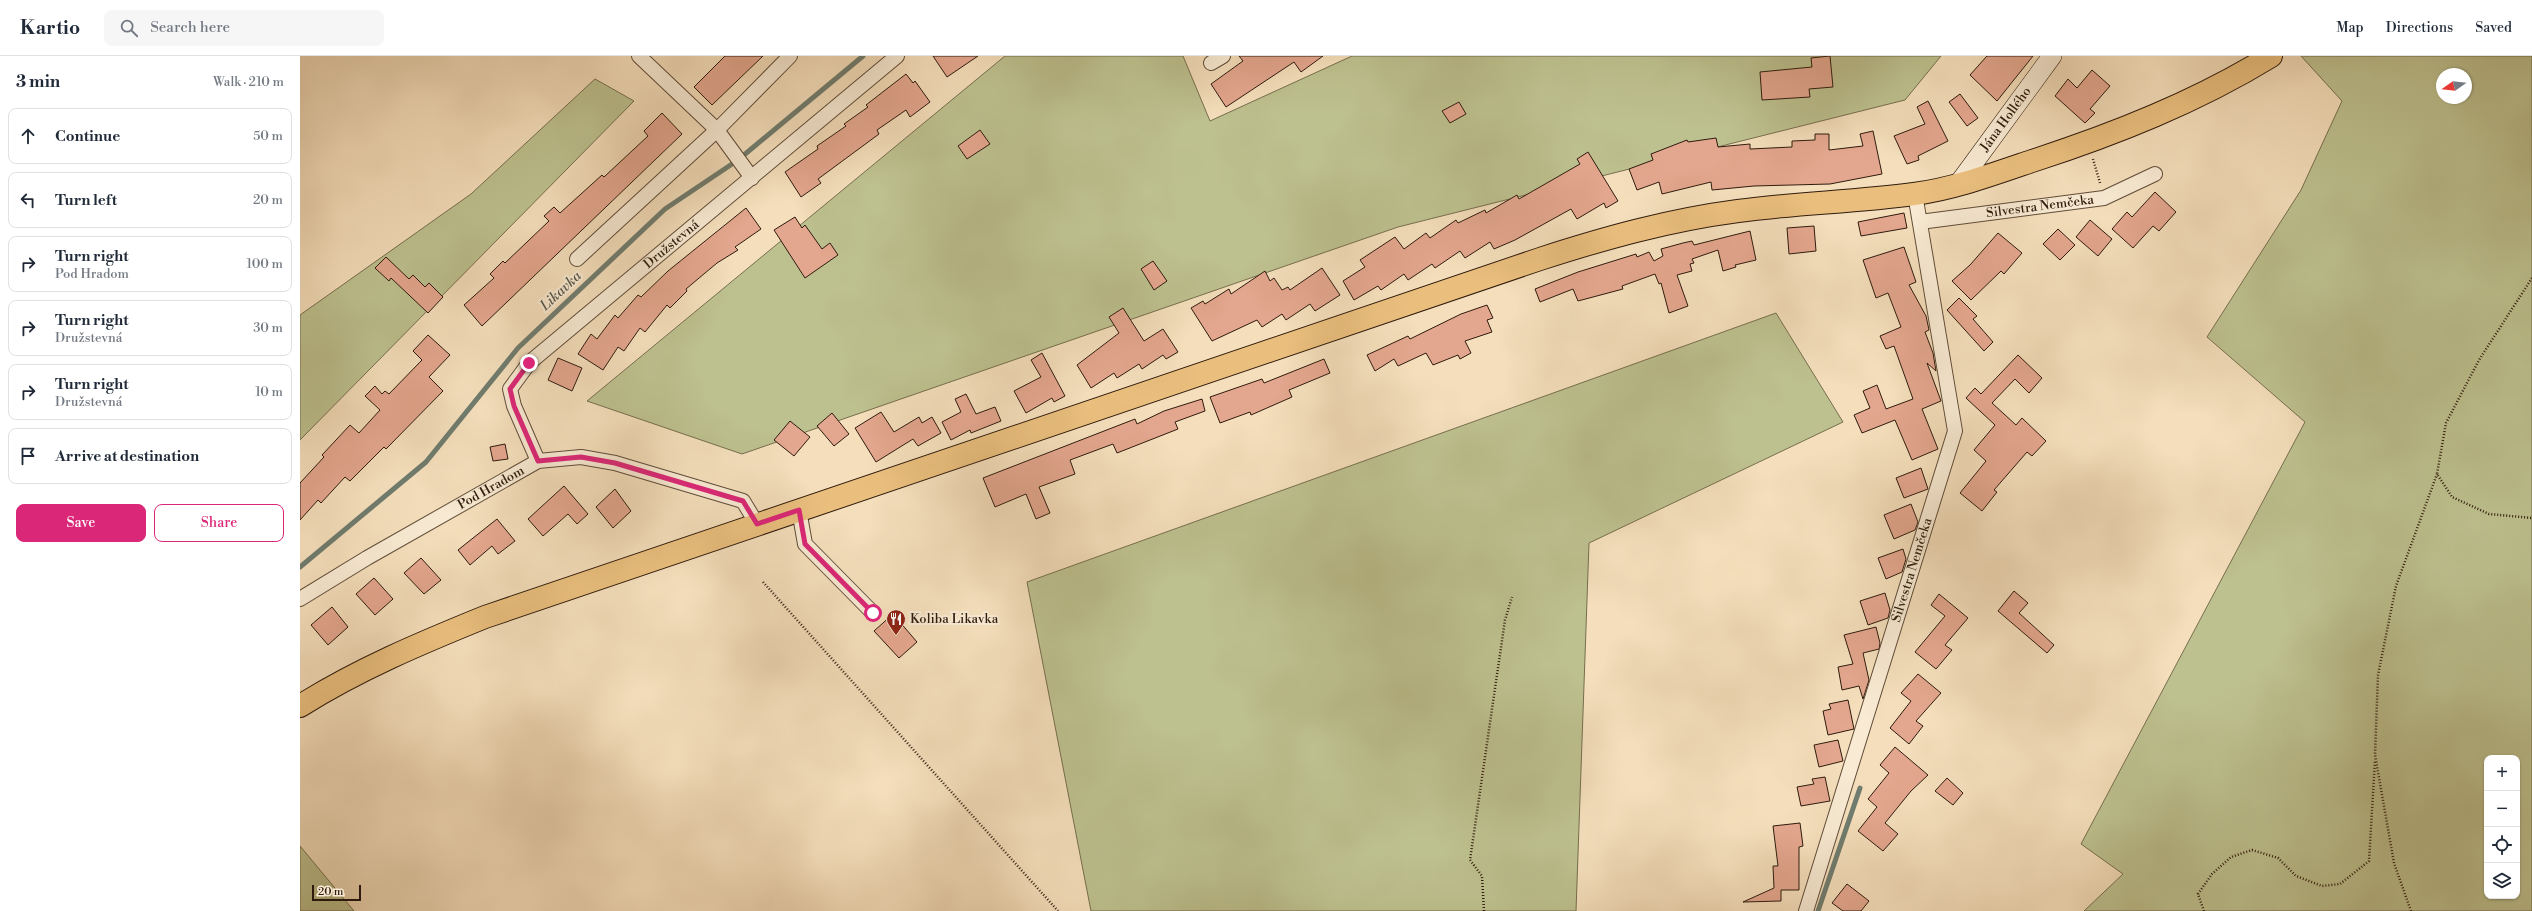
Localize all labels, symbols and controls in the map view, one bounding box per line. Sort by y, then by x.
search box [104,10,384,46]
text: Kartio [20,16,80,40]
icon: search [118,17,140,39]
text: Search here [150,18,230,37]
text: Map [2336,19,2364,37]
text: Directions [2386,19,2453,37]
text: Saved [2475,19,2512,37]
north arrow [2436,68,2472,104]
text: 3 min [16,71,60,93]
text: Walk · 210 m [213,74,284,90]
street label: Jána Hollého [1976,84,2035,156]
icon: ahead [17,125,39,147]
text: Continue [55,127,120,146]
text: 50 m [253,128,283,144]
icon: left [17,189,39,211]
text: Turn left [55,191,117,210]
street label: Silvestra Nemčeka [1985,191,2095,221]
text: 20 m [253,192,283,208]
street label: Družstevná [640,216,703,272]
text: Turn right [55,247,129,266]
icon: right [17,253,39,275]
text: 100 m [247,256,283,272]
text: Pod Hradom [55,266,129,282]
water label: Likavka [536,267,586,315]
text: Turn right [55,311,129,330]
icon: right [17,317,39,339]
text: 30 m [253,320,283,336]
text: Družstevná [55,330,122,346]
route end [520,354,538,372]
text: Turn right [55,375,129,394]
icon: right [17,381,39,403]
text: 10 m [255,384,283,400]
text: Družstevná [55,394,122,410]
icon: arrive [17,445,39,467]
text: Arrive at destination [55,447,199,466]
street label: Pod Hradom [455,462,528,513]
button: Save [16,504,146,542]
button: Share [154,504,284,542]
street label: Silvestra Nemčeka [1888,516,1936,624]
route start [864,604,882,622]
restaurant icon: Koliba Likavka [885,608,907,636]
place label: Koliba Likavka [910,611,999,627]
map controls [2484,755,2520,899]
button: + [2484,755,2520,791]
button: − [2484,791,2520,827]
button: locate [2484,827,2520,863]
button: layers [2484,863,2520,899]
scale bar [312,883,361,902]
text: 20 m [318,885,343,899]

